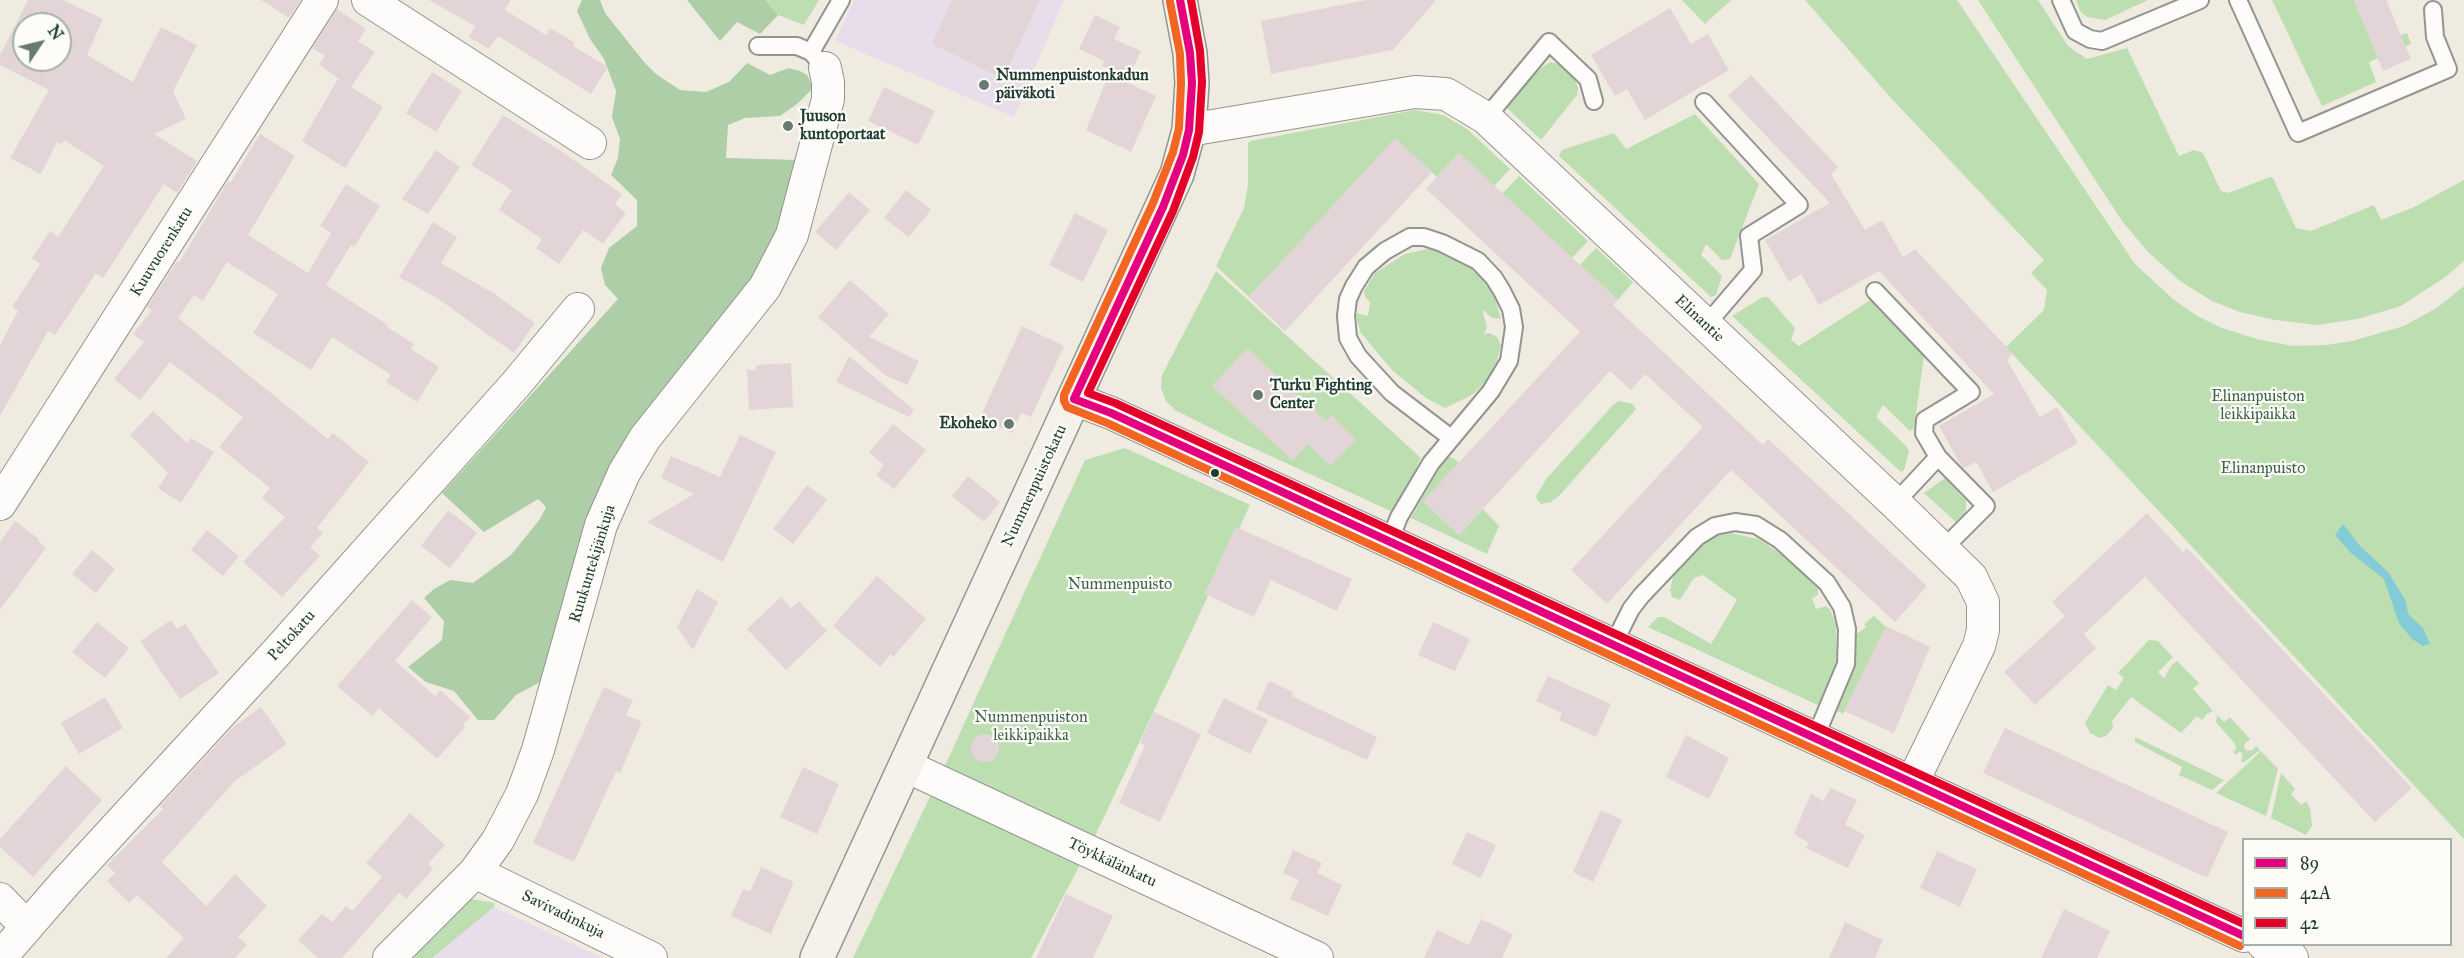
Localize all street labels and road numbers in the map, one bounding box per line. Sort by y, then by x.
street label: Kuuvuorenkatu [127,204,197,300]
street label: Elinantie [1670,291,1728,347]
street label: Nummenpuistokatu [998,422,1072,550]
street label: Ruukuntekijänkuja [566,503,620,625]
street label: Peltokatu [264,607,320,665]
street label: Töykkälänkatu [1065,834,1159,892]
street label: Savivadinkuja [518,887,608,943]

